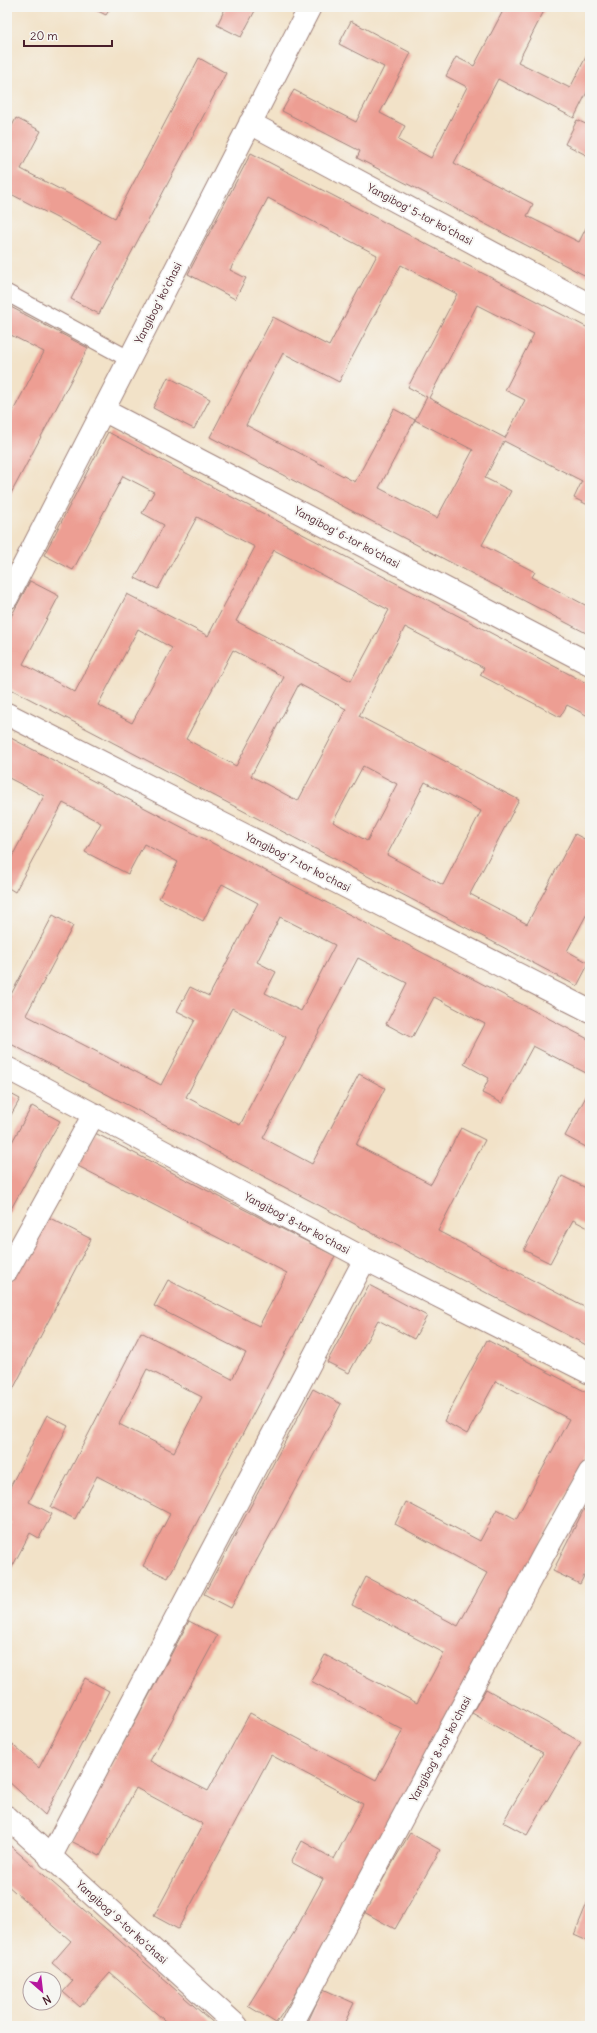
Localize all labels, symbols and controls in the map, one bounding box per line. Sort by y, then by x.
scale bar [24,22,112,48]
text: 20 m [30,28,58,43]
street label: Yangibogʻ 5-tor koʻchasi [365,180,475,248]
street label: Yangibogʻ koʻchasi [131,260,185,346]
street label: Yangibogʻ 6-tor koʻchasi [292,503,402,571]
street label: Yangibogʻ 7-tor koʻchasi [243,829,353,895]
street label: Yangibogʻ 8-tor koʻchasi [242,1189,352,1257]
street label: Yangibogʻ 8-tor koʻchasi [406,1694,474,1804]
street label: Yangibogʻ 9-tor koʻchasi [74,1877,170,1967]
north arrow [22,1971,62,2011]
text: N [40,1992,53,2008]

